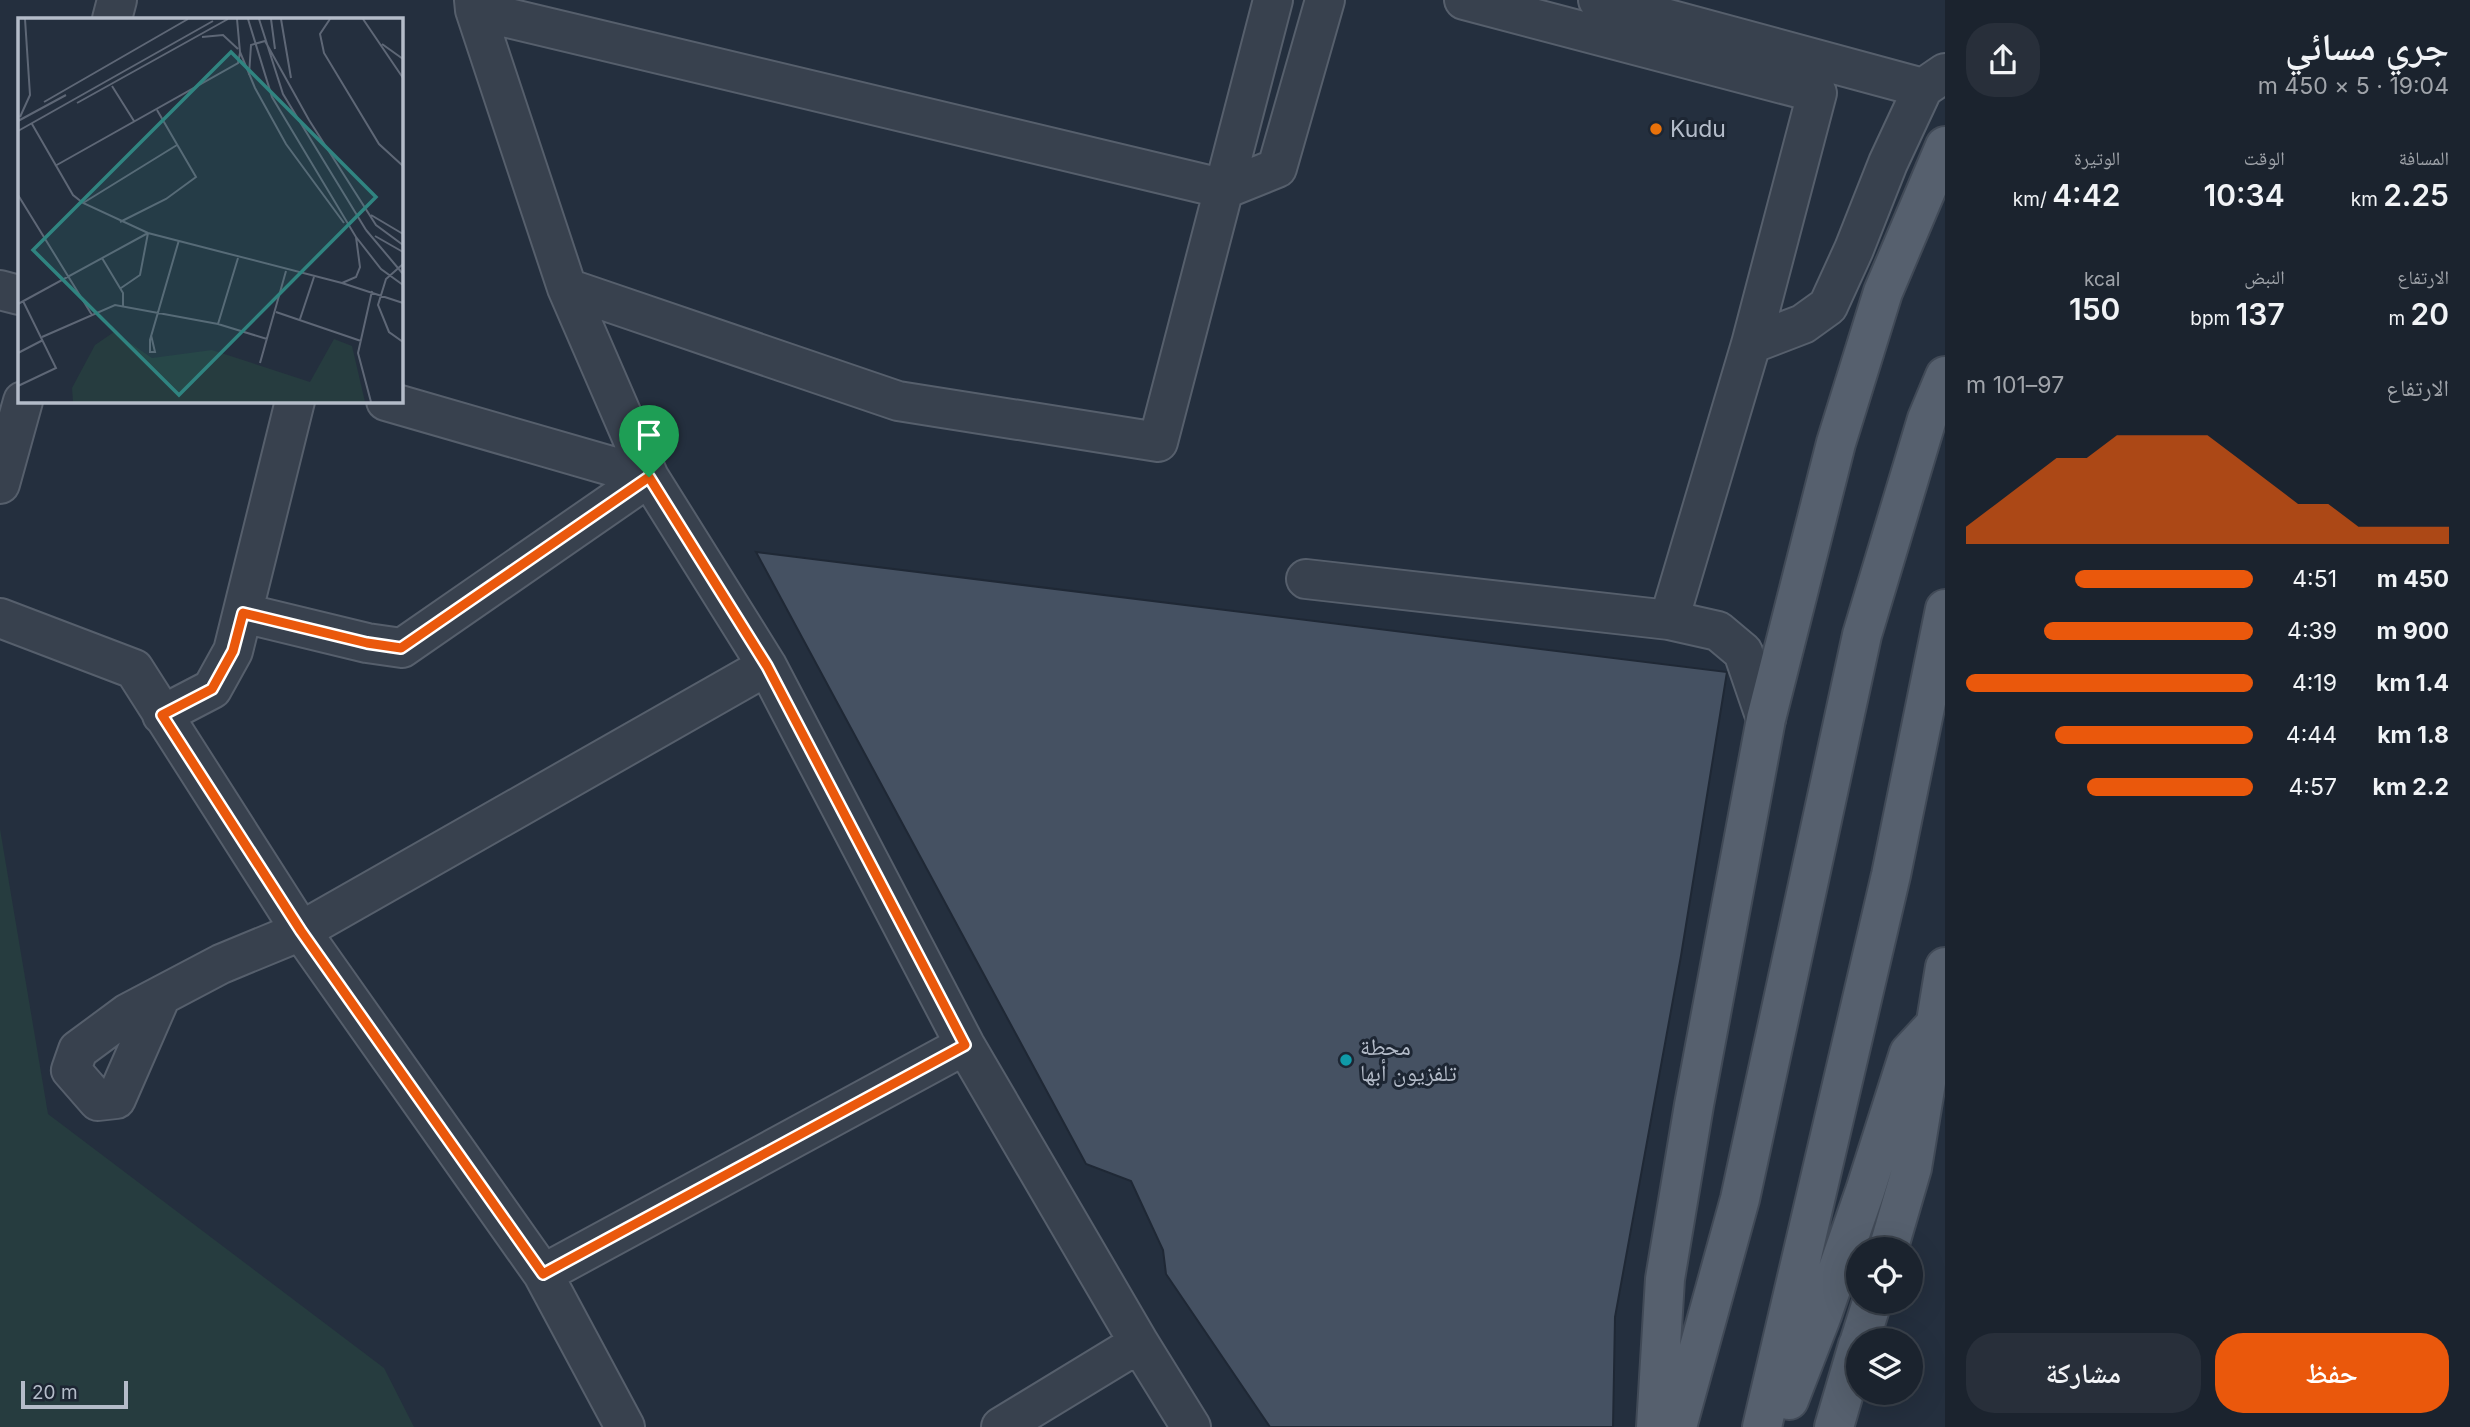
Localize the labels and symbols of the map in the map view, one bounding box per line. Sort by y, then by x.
inset map [18,18,402,402]
place label: Kudu [1670,115,1726,143]
marker: Kudu [1648,121,1664,137]
pin [619,405,679,477]
place label: محطة تلفزيون أبها [1360,1033,1457,1087]
marker: محطة تلفزيون أبها [1338,1052,1354,1068]
scale bar [21,1378,128,1410]

